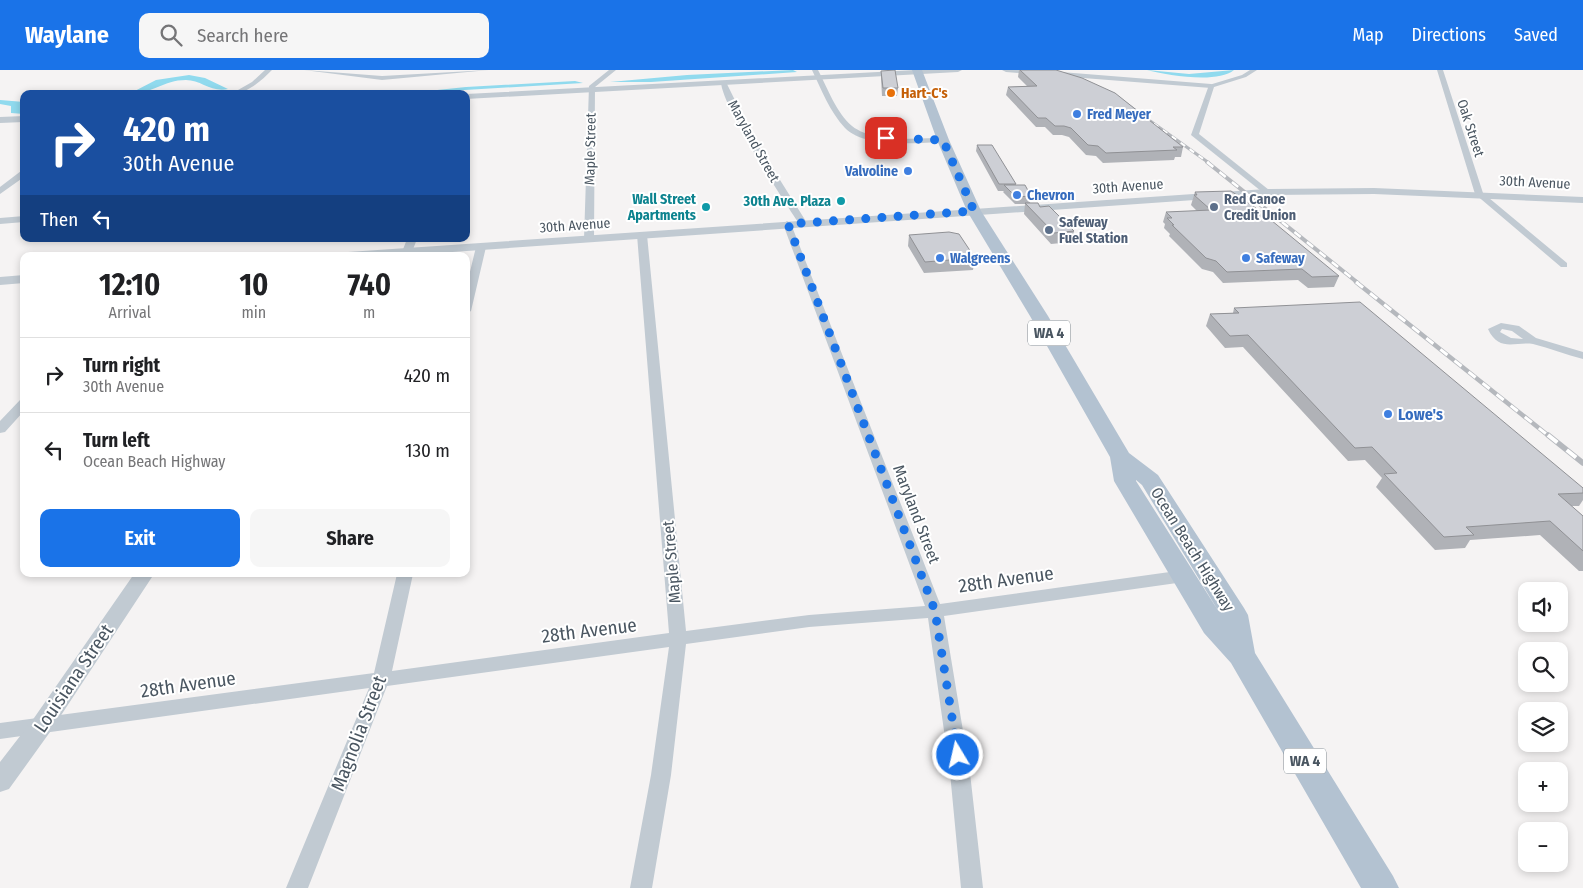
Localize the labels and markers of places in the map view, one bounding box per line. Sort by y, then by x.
place label: Hart-C's [901,85,948,102]
marker: Hart-C's [885,87,897,99]
place label: Fred Meyer [1087,106,1152,123]
marker: Fred Meyer [1071,108,1083,120]
pin [865,117,907,159]
place label: Valvoline [844,163,898,180]
marker: Valvoline [902,165,914,177]
place label: Chevron [1027,187,1075,204]
marker: Chevron [1011,189,1023,201]
place label: Wall Street Apartments [627,191,697,224]
place label: Red Canoe Credit Union [1224,191,1296,224]
place label: 30th Ave. Plaza [743,193,831,210]
marker: 30th Ave. Plaza [835,195,847,207]
marker: Wall Street Apartments [700,201,712,213]
marker: Red Canoe Credit Union [1208,201,1220,213]
place label: Safeway Fuel Station [1059,214,1128,247]
marker: Safeway Fuel Station [1043,224,1055,236]
place label: Walgreens [950,250,1010,267]
place label: Safeway [1256,250,1305,267]
marker: Walgreens [934,252,946,264]
marker: Safeway [1240,252,1252,264]
place label: Lowe's [1398,405,1443,424]
marker: Lowe's [1382,408,1394,420]

